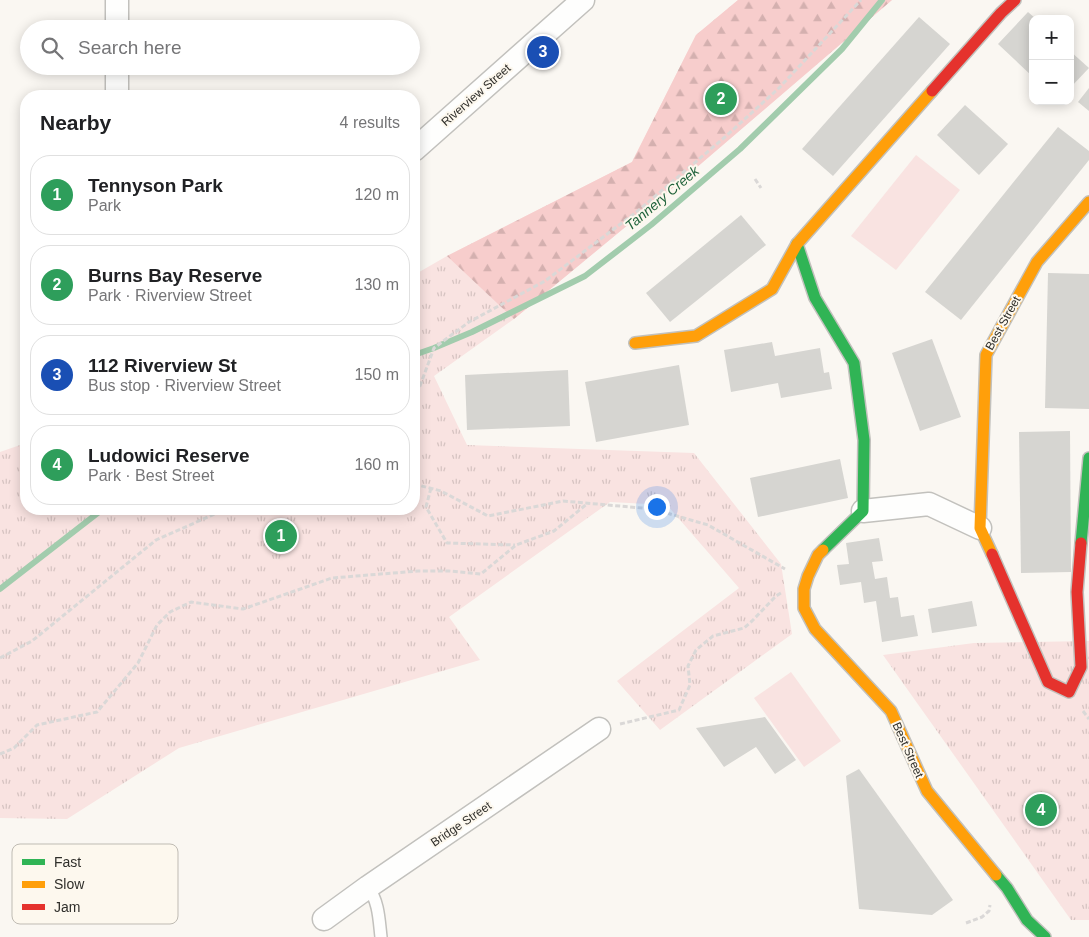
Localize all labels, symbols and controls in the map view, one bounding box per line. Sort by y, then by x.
map controls [1029,15,1074,105]
button: + [1029,15,1074,60]
search box [20,20,420,75]
pin: 3 [527,33,559,71]
icon: search [38,34,66,62]
text: Search here [78,37,182,58]
button: − [1029,60,1074,105]
street label: Riverview Street [438,61,514,129]
pin: 2 [705,80,737,118]
text: Nearby [40,111,111,134]
text: 4 results [340,114,400,131]
water label: Tannery Creek [622,162,703,233]
text: Tennyson Park [88,175,223,196]
text: 1 [53,186,61,203]
text: 120 m [355,186,399,203]
text: Park [88,197,121,214]
text: Burns Bay Reserve [88,265,262,286]
text: 2 [53,276,61,293]
text: 130 m [355,276,399,293]
text: Park · Riverview Street [88,287,252,304]
street label: Best Street [982,293,1024,352]
text: 112 Riverview St [88,355,237,376]
text: 3 [53,366,61,383]
text: 150 m [355,366,399,383]
text: Bus stop · Riverview Street [88,377,281,394]
text: Ludowici Reserve [88,445,250,466]
text: 4 [53,456,61,473]
text: 160 m [355,456,399,473]
text: Park · Best Street [88,467,214,484]
your location [644,494,670,520]
pin: 1 [265,517,297,555]
street label: Best Street [890,720,927,781]
pin: 4 [1025,791,1057,829]
street label: Bridge Street [428,798,494,849]
legend [12,844,178,924]
text: Fast [54,854,81,870]
text: Slow [54,876,85,892]
text: Jam [54,899,80,915]

